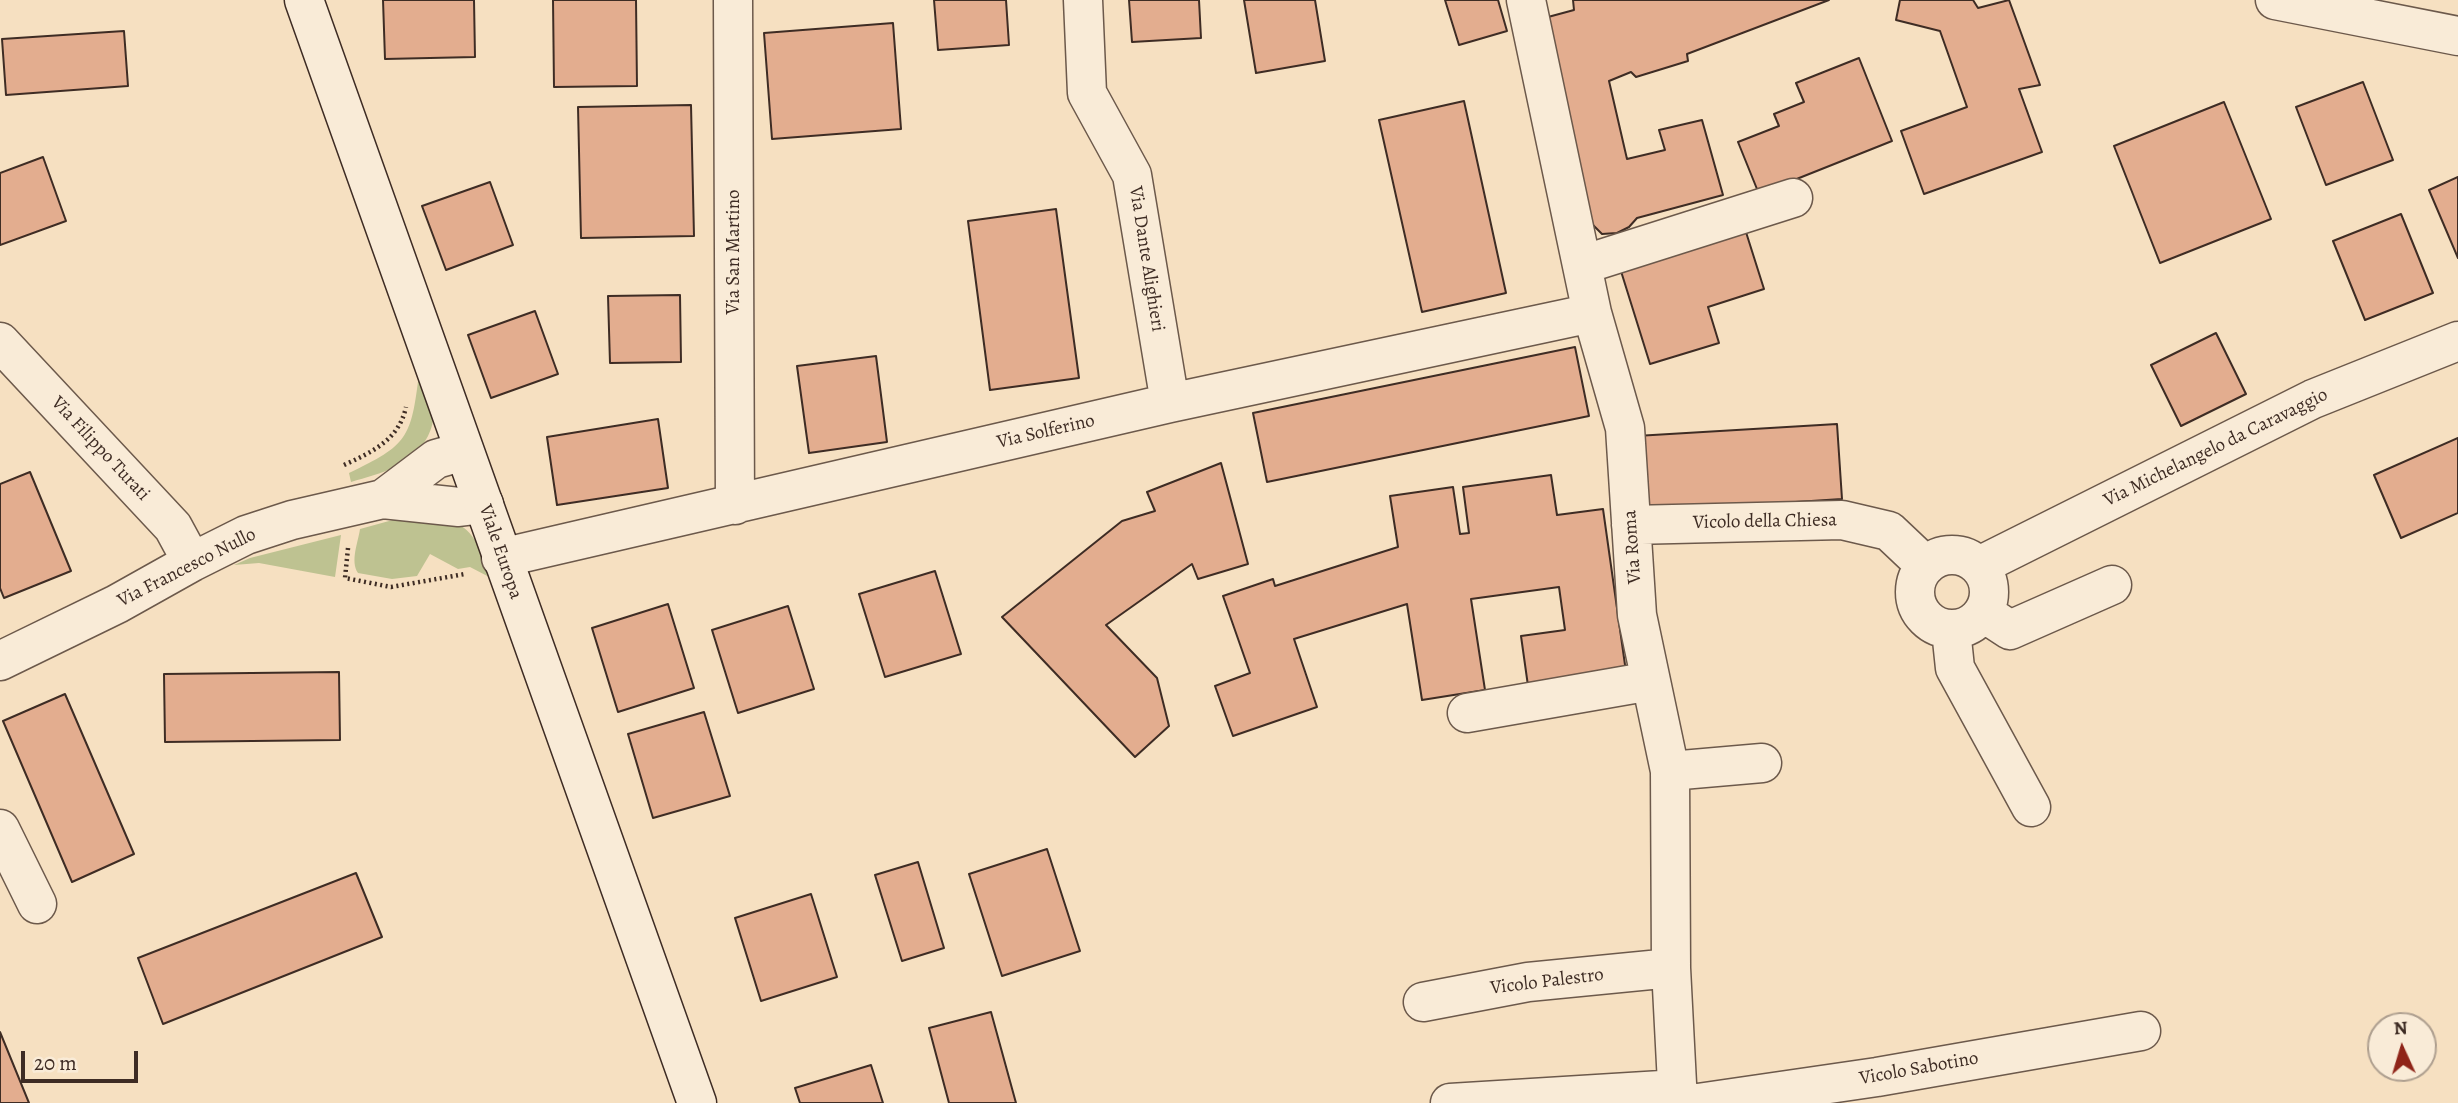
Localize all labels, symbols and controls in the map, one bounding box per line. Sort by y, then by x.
street label: Via Dante Alighieri [1123,185,1169,333]
street label: Via San Martino [723,189,745,315]
street label: Via Michelangelo da Caravaggio [2100,384,2332,512]
street label: Via Filippo Turati [46,392,154,506]
street label: Via Solferino [995,410,1097,454]
street label: Viale Europa [473,502,527,602]
street label: Via Roma [1619,509,1647,585]
street label: Vicolo della Chiesa [1693,509,1837,535]
street label: Via Francesco Nullo [114,523,260,613]
street label: Vicolo Palestro [1489,964,1605,1000]
north arrow [2367,1012,2437,1082]
text: N [2393,1015,2408,1041]
scale bar [24,1036,142,1080]
street label: Vicolo Sabotino [1858,1047,1980,1091]
text: 20 m [34,1049,77,1077]

